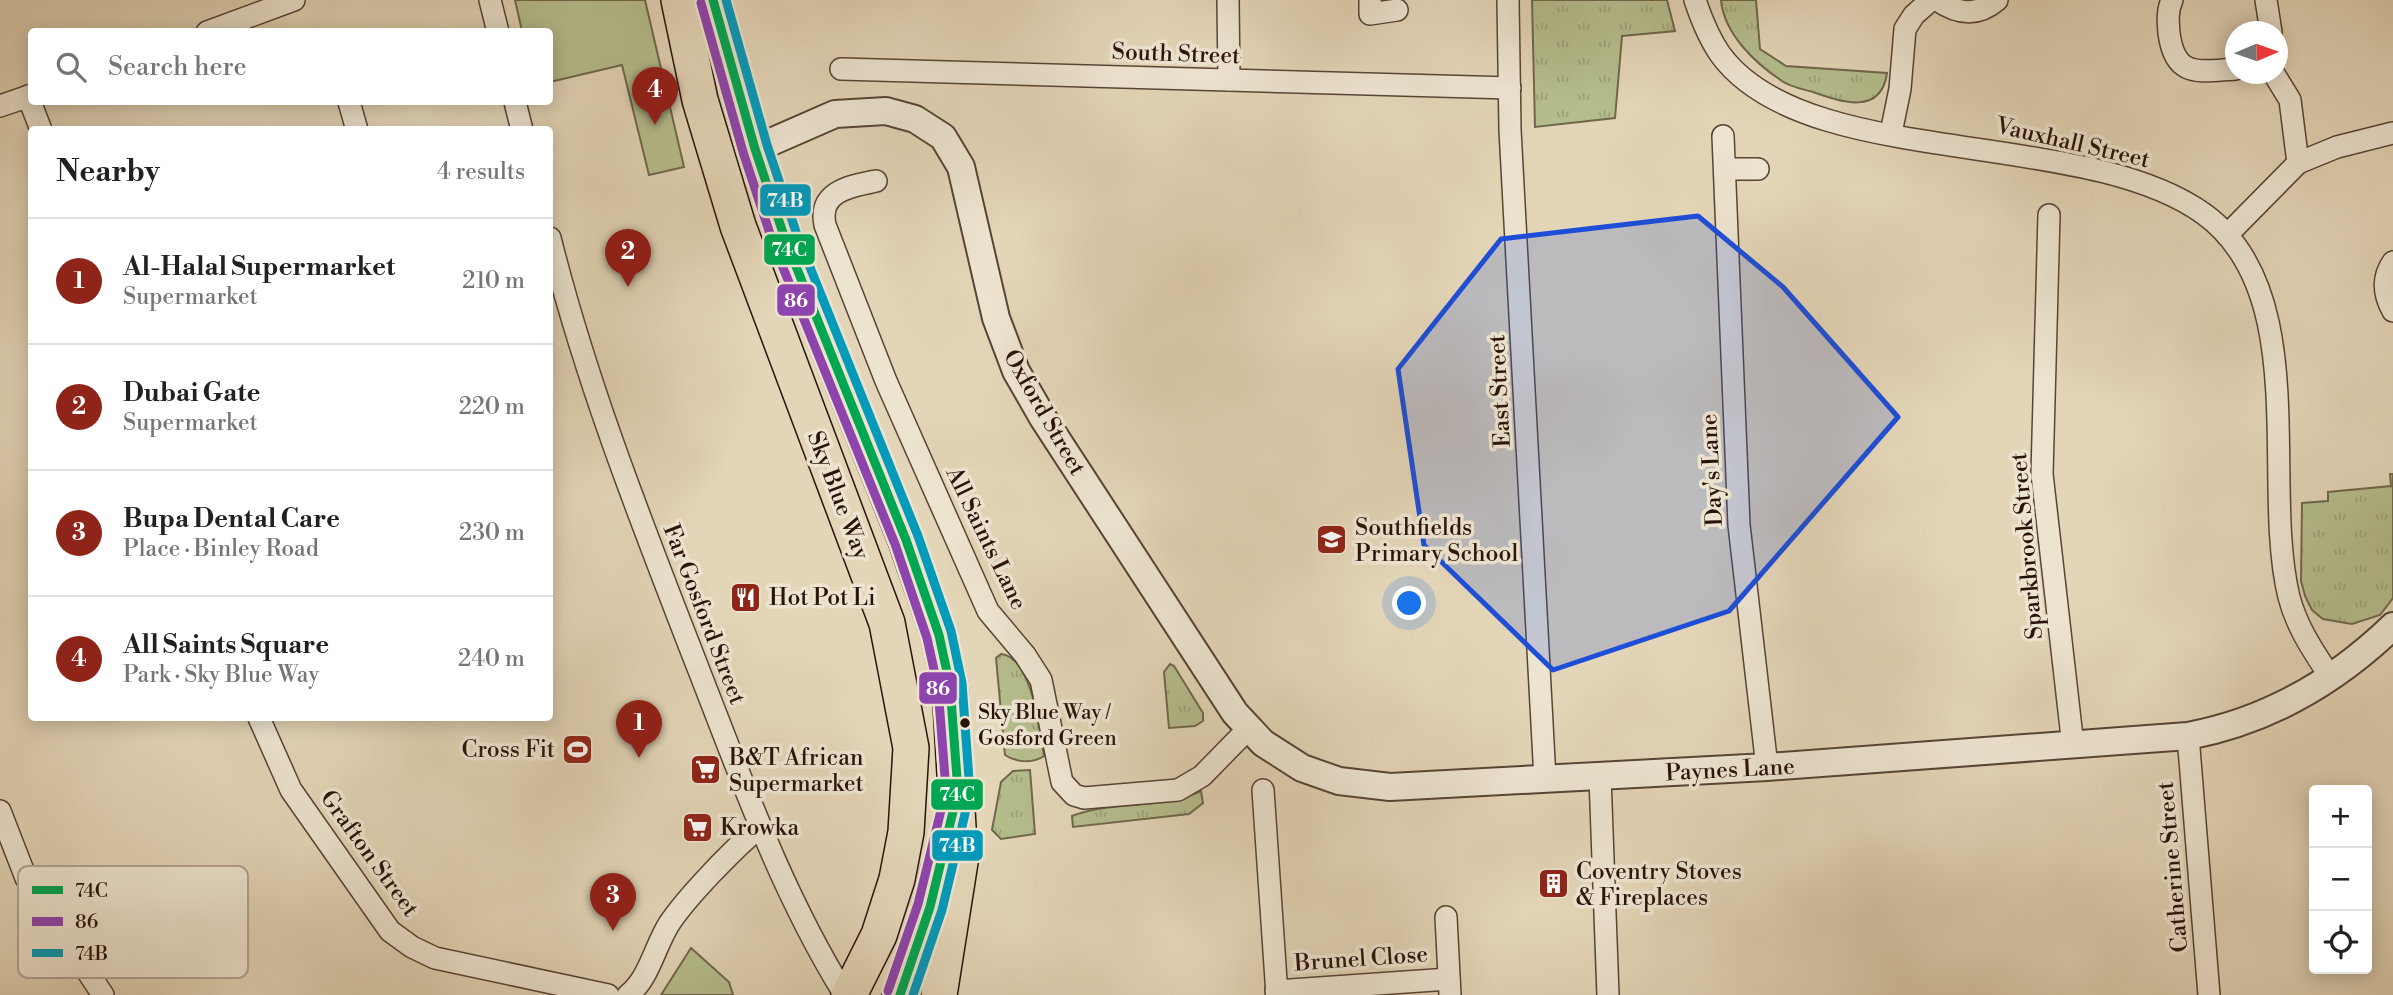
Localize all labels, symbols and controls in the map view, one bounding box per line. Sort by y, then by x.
north arrow [2225,21,2288,84]
search box [28,28,553,105]
street label: South Street [1111,38,1241,70]
icon: search [52,48,90,86]
text: Search here [108,51,247,83]
pin: 4 [632,67,678,125]
street label: Vauxhall Street [1992,111,2152,174]
text: Nearby [56,153,160,191]
text: 4 results [437,158,525,186]
line badge: 74B [759,183,812,217]
text: 74B [767,189,804,213]
pin: 2 [605,229,651,287]
line badge: 74C [763,233,816,266]
text: 74C [771,238,807,262]
text: Al-Halal Supermarket [123,251,395,283]
text: 1 [73,267,85,295]
text: 210 m [462,267,525,295]
text: Supermarket [123,283,258,311]
line badge: 86 [776,283,816,317]
text: 86 [784,289,808,313]
street label: East Street [1483,334,1517,448]
street label: Oxford Street [997,345,1091,480]
text: Dubai Gate [123,377,260,409]
text: 2 [72,393,86,421]
text: 220 m [459,393,525,421]
text: Supermarket [123,409,258,437]
street label: Day's Lane [1695,413,1729,527]
street label: Sky Blue Way [801,427,876,564]
street label: Sparkbrook Street [2005,451,2049,641]
street label: All Saints Lane [939,462,1033,614]
text: Bupa Dental Care [123,503,340,535]
place label: Southfields Primary School [1355,514,1518,568]
text: 3 [72,519,86,547]
text: 230 m [459,519,525,547]
street label: Far Gosford Street [657,520,751,708]
school or university icon: Southfields Primary School [1315,523,1349,557]
text: Place · Binley Road [123,535,319,563]
restaurant icon: Hot Pot Li [729,580,763,614]
place label: Hot Pot Li [769,584,876,612]
your location [1392,586,1426,620]
text: All Saints Square [123,629,329,661]
text: 4 [71,645,87,673]
text: 240 m [458,645,525,673]
text: Park · Sky Blue Way [123,661,319,689]
line badge: 86 [918,671,958,705]
text: 86 [926,677,950,701]
pin: 1 [616,700,662,758]
place label: Sky Blue Way / Gosford Green [978,700,1117,752]
marker: Sky Blue Way / Gosford Green [958,716,972,730]
sports icon: Cross Fit [561,732,595,766]
place label: Cross Fit [461,736,555,764]
place label: B&T African Supermarket [728,744,864,798]
supermarket icon: B&T African Supermarket [689,753,723,787]
street label: Paynes Lane [1665,753,1795,787]
line badge: 74C [930,778,984,811]
street label: Catherine Street [2152,780,2194,954]
text: 74C [939,783,975,807]
street label: Grafton Street [314,785,424,922]
map controls [2309,785,2372,974]
button: + [2309,785,2372,848]
supermarket icon: Krowka [680,810,714,844]
place label: Krowka [720,814,800,842]
line badge: 74B [931,829,984,862]
text: 74B [939,834,976,858]
button: − [2309,848,2372,911]
place label: Coventry Stoves & Fireplaces [1576,858,1742,912]
legend [18,866,248,978]
building icon: Coventry Stoves & Fireplaces [1536,867,1570,901]
pin: 3 [590,873,636,931]
text: 74C [75,879,108,903]
text: 86 [75,910,98,934]
button: locate [2309,911,2372,974]
street label: Brunel Close [1292,940,1429,978]
text: 74B [75,942,108,966]

